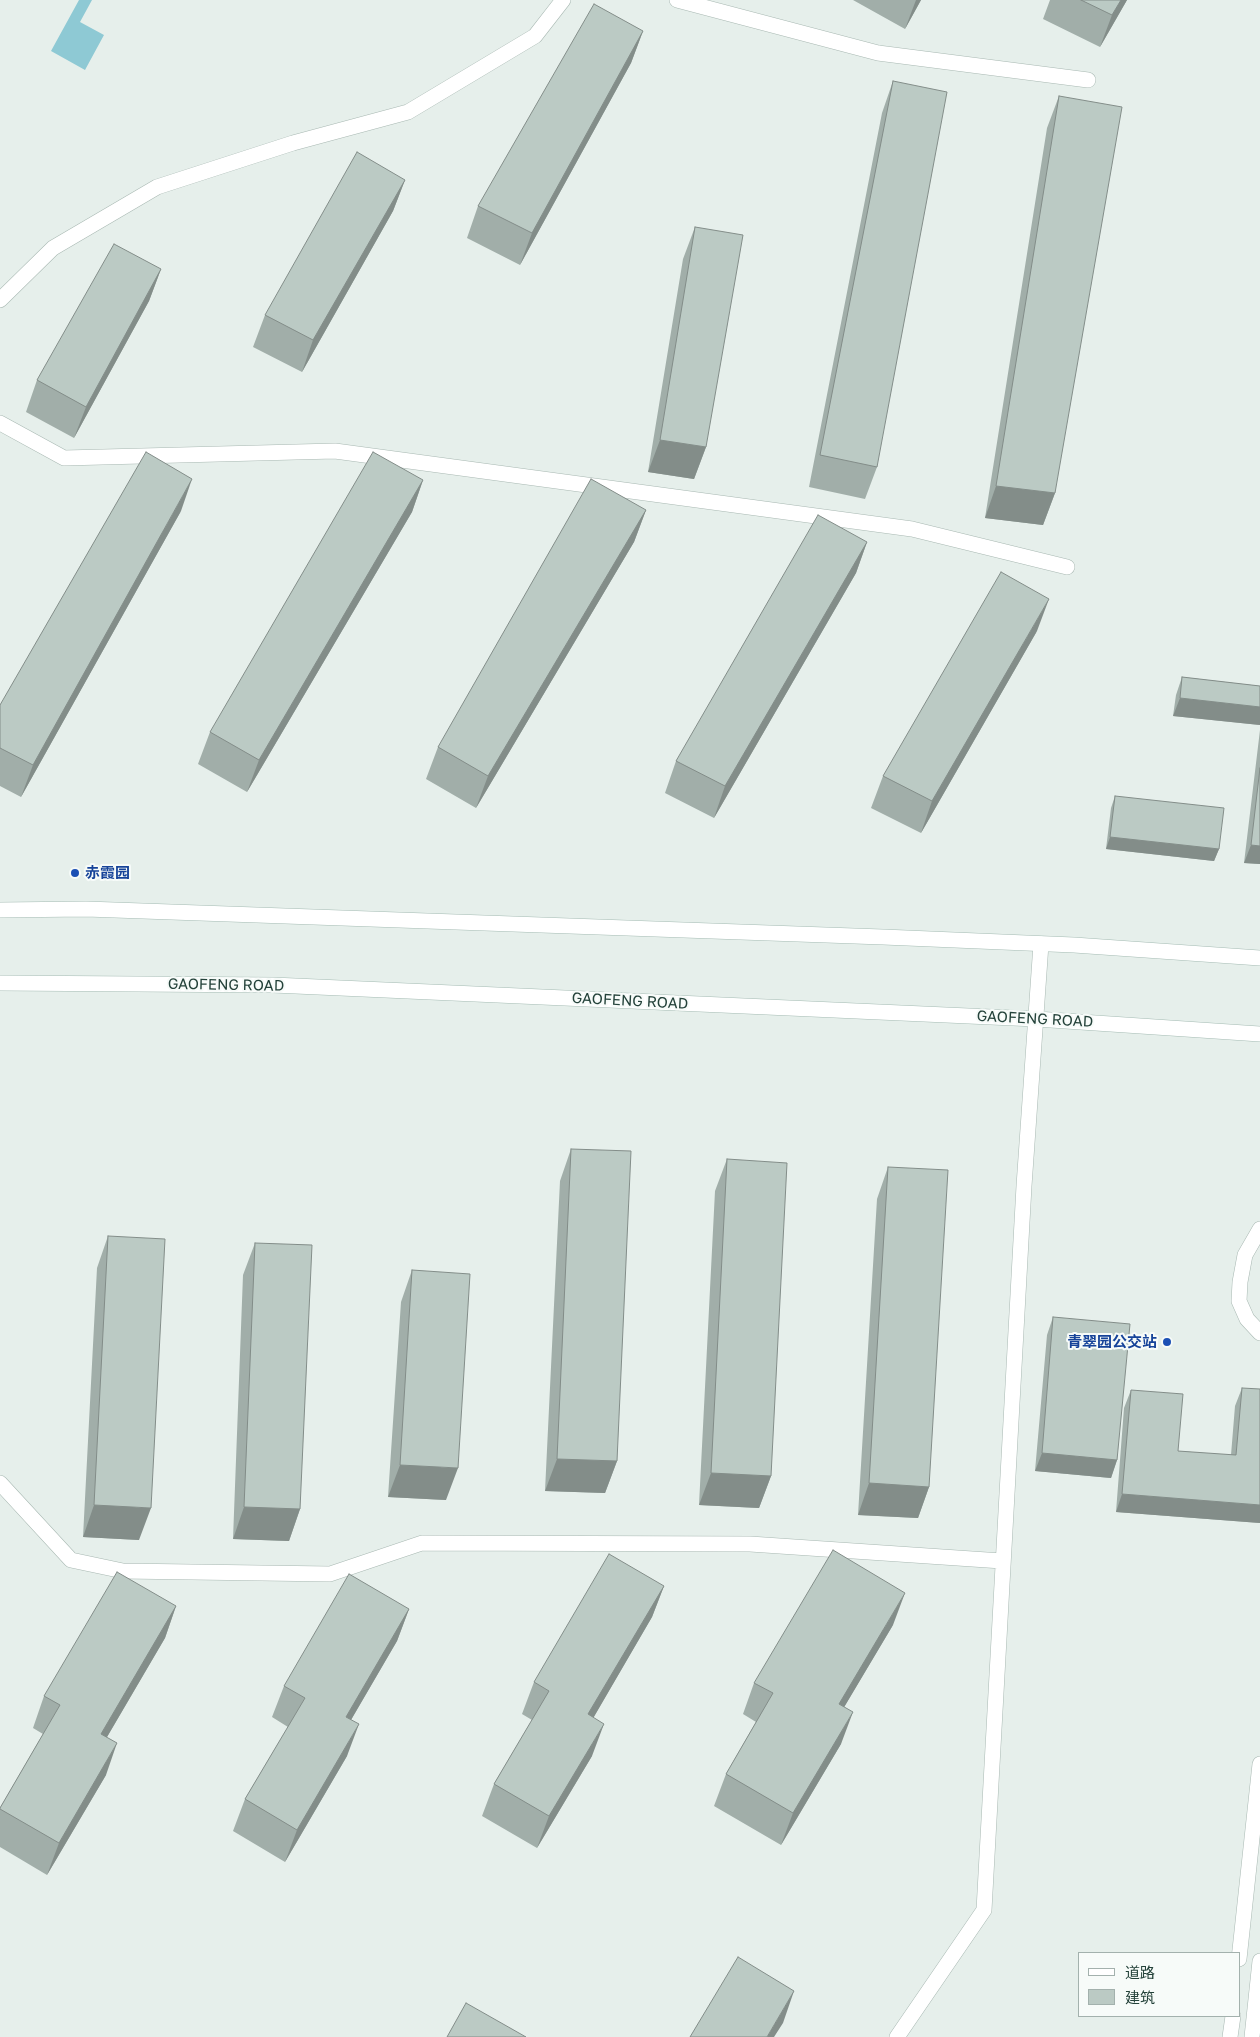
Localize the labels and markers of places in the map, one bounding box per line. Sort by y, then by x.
place label: 赤霞园 [85,864,130,882]
marker: 赤霞园 [69,867,81,879]
place label: 青翠园公交站 [1067,1333,1157,1351]
marker: 青翠园公交站 [1161,1336,1173,1348]

